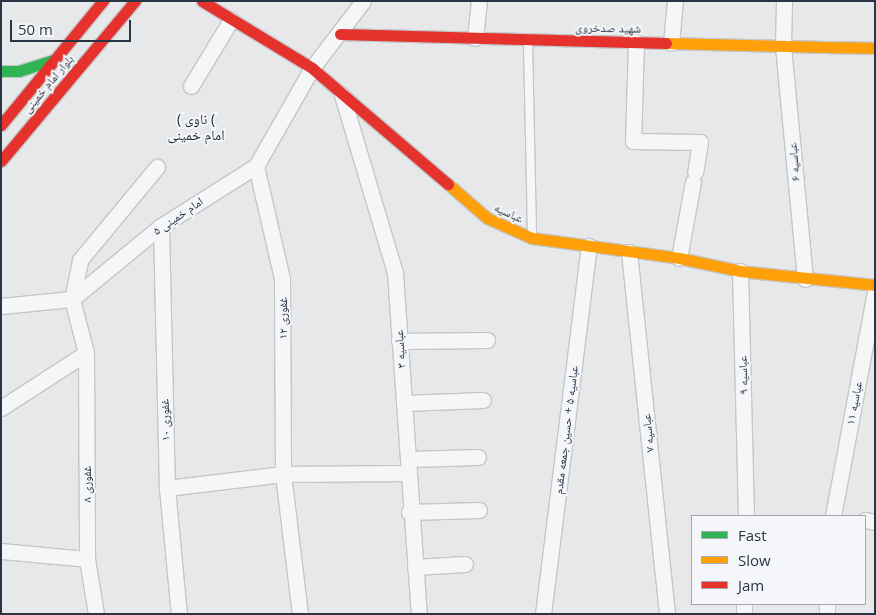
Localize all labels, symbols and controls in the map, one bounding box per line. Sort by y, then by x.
scale bar [12,10,134,42]
text: 50 m [18,19,53,39]
street label: شهید صدخروی [575,20,641,36]
street label: بلوار امام خمینی [20,52,76,116]
district label: ( ناوی ( امام خمینی [167,111,225,144]
street label: عباسیه ۶ [785,142,803,182]
street label: امام خمینی ۵ [150,194,206,238]
street label: عباسیه [492,200,526,226]
street label: غفوری ۱۲ [276,297,290,339]
street label: عباسیه ۳ [391,329,409,369]
street label: عباسیه ۹ [735,355,751,395]
street label: عباسیه ۵ + حسین جمعه مقدم [551,365,581,495]
street label: عباسیه ۱۱ [843,380,865,426]
street label: غفوری ۱۰ [157,399,173,441]
street label: عباسیه ۷ [639,413,657,453]
street label: غفوری ۸ [80,466,94,502]
legend [691,515,866,605]
text: Fast [738,525,767,545]
text: Slow [738,550,771,570]
text: Jam [738,575,764,595]

